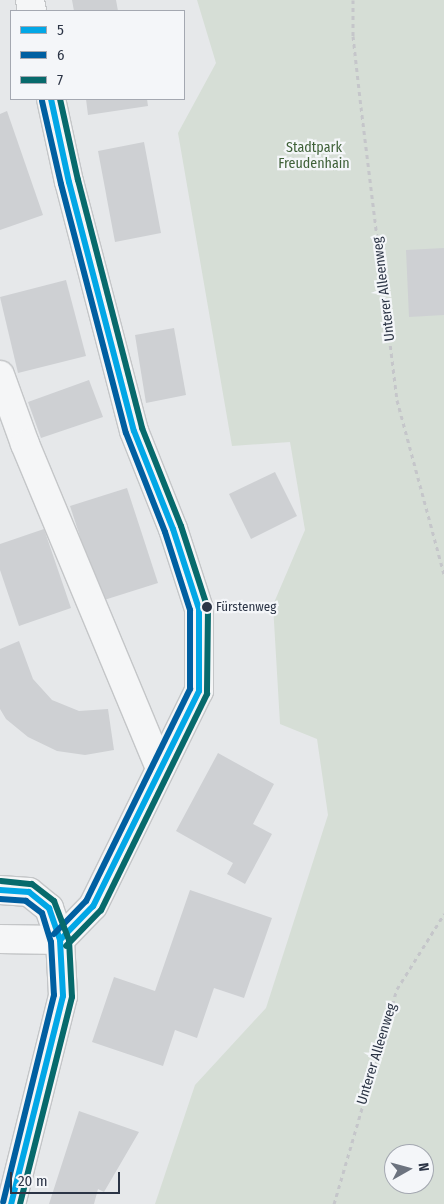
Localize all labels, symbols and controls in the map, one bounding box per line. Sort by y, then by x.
legend [10,10,185,100]
text: 5 [57,21,64,39]
text: 6 [57,46,64,64]
text: 7 [57,71,63,89]
park label: Stadtpark Freudenhain [278,140,350,172]
street label: Unterer Alleenweg [369,236,399,342]
place label: Fürstenweg [216,599,276,615]
marker: Fürstenweg [202,602,212,612]
street label: Unterer Alleenweg [354,1001,400,1107]
north arrow [384,1144,434,1194]
scale bar [12,1162,122,1194]
text: N [414,1162,432,1172]
text: 20 m [18,1172,48,1190]

